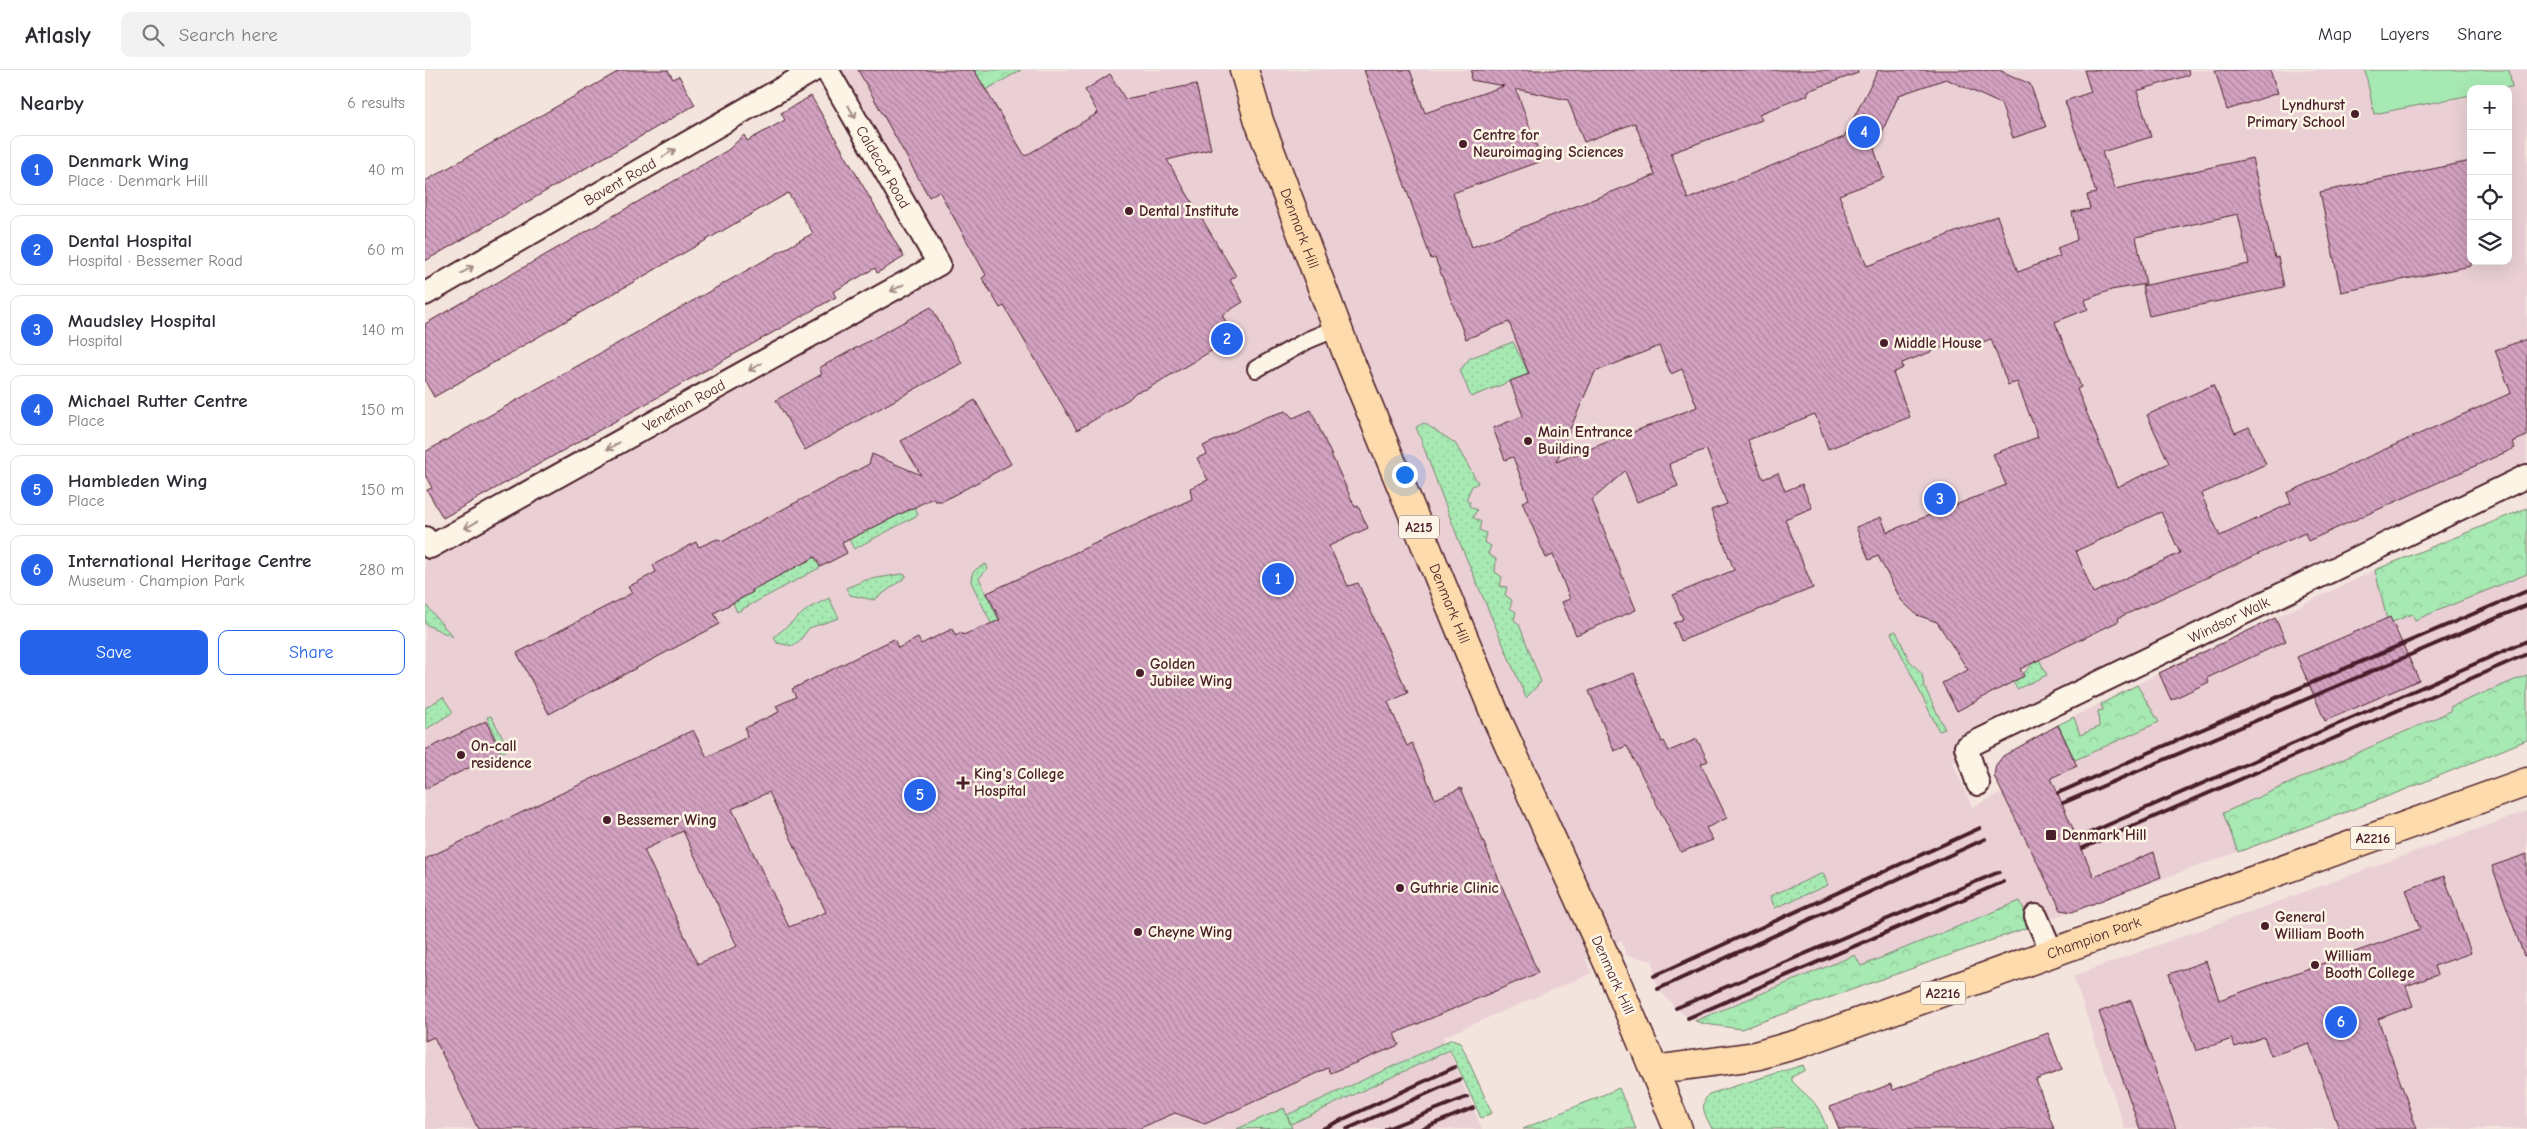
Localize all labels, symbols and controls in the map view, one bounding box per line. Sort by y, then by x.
search box [121,12,471,57]
text: Atlasly [25,21,91,49]
icon: search [139,21,167,49]
text: Search here [179,24,278,46]
text: Map [2318,24,2352,45]
text: Layers [2380,24,2429,45]
text: Share [2457,24,2502,45]
map controls [2467,85,2512,265]
button: + [2467,85,2512,130]
text: Nearby [20,91,84,115]
text: 6 results [347,94,405,112]
place label: Lyndhurst Primary School [2247,96,2346,131]
one-way arrow [847,105,857,119]
marker: Lyndhurst Primary School [2349,108,2361,120]
pin: 4 [1848,113,1880,151]
street label: Caldecot Road [852,122,914,212]
place label: Centre for Neuroimaging Sciences [1473,126,1623,161]
button: − [2467,130,2512,175]
marker: Centre for Neuroimaging Sciences [1457,138,1469,150]
one-way arrow [661,148,675,158]
text: Denmark Wing [68,150,189,172]
street label: Bavent Road [581,154,659,210]
text: 1 [34,161,40,179]
text: 40 m [368,161,404,179]
text: Place · Denmark Hill [68,172,208,190]
button: locate [2467,175,2512,220]
street label: Denmark Hill [1276,186,1323,271]
place label: Dental Institute [1139,202,1239,220]
marker: Dental Institute [1123,205,1135,217]
button: layers [2467,220,2512,265]
text: Dental Hospital [68,230,192,252]
text: 2 [33,241,41,259]
text: 60 m [367,241,404,259]
text: Hospital · Bessemer Road [68,252,243,270]
one-way arrow [460,264,474,274]
one-way arrow [889,283,904,293]
text: Maudsley Hospital [68,310,216,332]
pin: 2 [1211,320,1243,358]
text: 3 [33,321,41,339]
text: 140 m [362,321,404,339]
text: Hospital [68,332,123,350]
place label: Middle House [1894,334,1982,352]
marker: Middle House [1878,337,1890,349]
one-way arrow [747,362,762,372]
street label: Venetian Road [640,376,728,436]
text: Michael Rutter Centre [68,390,248,412]
text: 4 [33,401,41,419]
text: 150 m [361,401,404,419]
text: Place [68,412,104,430]
place label: Main Entrance Building [1538,423,1633,458]
marker: Main Entrance Building [1522,435,1534,447]
one-way arrow [605,441,620,451]
your location [1392,462,1418,488]
text: Hambleden Wing [68,470,208,492]
pin: 3 [1924,480,1956,518]
text: 5 [33,481,41,499]
text: 150 m [361,481,404,499]
text: Place [68,492,104,510]
road number: A215 [1399,516,1439,538]
one-way arrow [463,520,478,530]
text: International Heritage Centre [68,550,311,572]
pin: 1 [1262,560,1294,598]
text: 6 [33,561,41,579]
text: 280 m [359,561,404,579]
street label: Denmark Hill [1425,561,1474,646]
text: Museum · Champion Park [68,572,244,590]
street label: Windsor Walk [2185,592,2273,647]
button: Save [20,630,208,675]
button: Share [218,630,405,675]
place label: Golden Jubilee Wing [1150,655,1233,690]
marker: Golden Jubilee Wing [1134,667,1146,679]
place label: On-call residence [471,737,532,772]
marker: On-call residence [455,749,467,761]
place label: King's College Hospital [974,765,1064,800]
pin: 5 [904,776,936,814]
marker: King's College Hospital [956,776,970,790]
place label: Bessemer Wing [617,811,717,829]
marker: Bessemer Wing [601,814,613,826]
place label: Denmark Hill [2062,826,2147,844]
road number: A2216 [2351,826,2395,850]
marker: Denmark Hill [2044,828,2058,842]
place label: Guthrie Clinic [1410,879,1499,897]
marker: Guthrie Clinic [1394,882,1406,894]
place label: General William Booth [2275,908,2365,943]
street label: Champion Park [2044,912,2144,963]
marker: General William Booth [2259,920,2271,932]
place label: Cheyne Wing [1148,923,1233,941]
marker: Cheyne Wing [1132,926,1144,938]
street label: Denmark Hill [1588,933,1638,1017]
place label: William Booth College [2325,947,2415,982]
marker: William Booth College [2309,959,2321,971]
road number: A2216 [1921,981,1965,1004]
pin: 6 [2325,1003,2357,1041]

